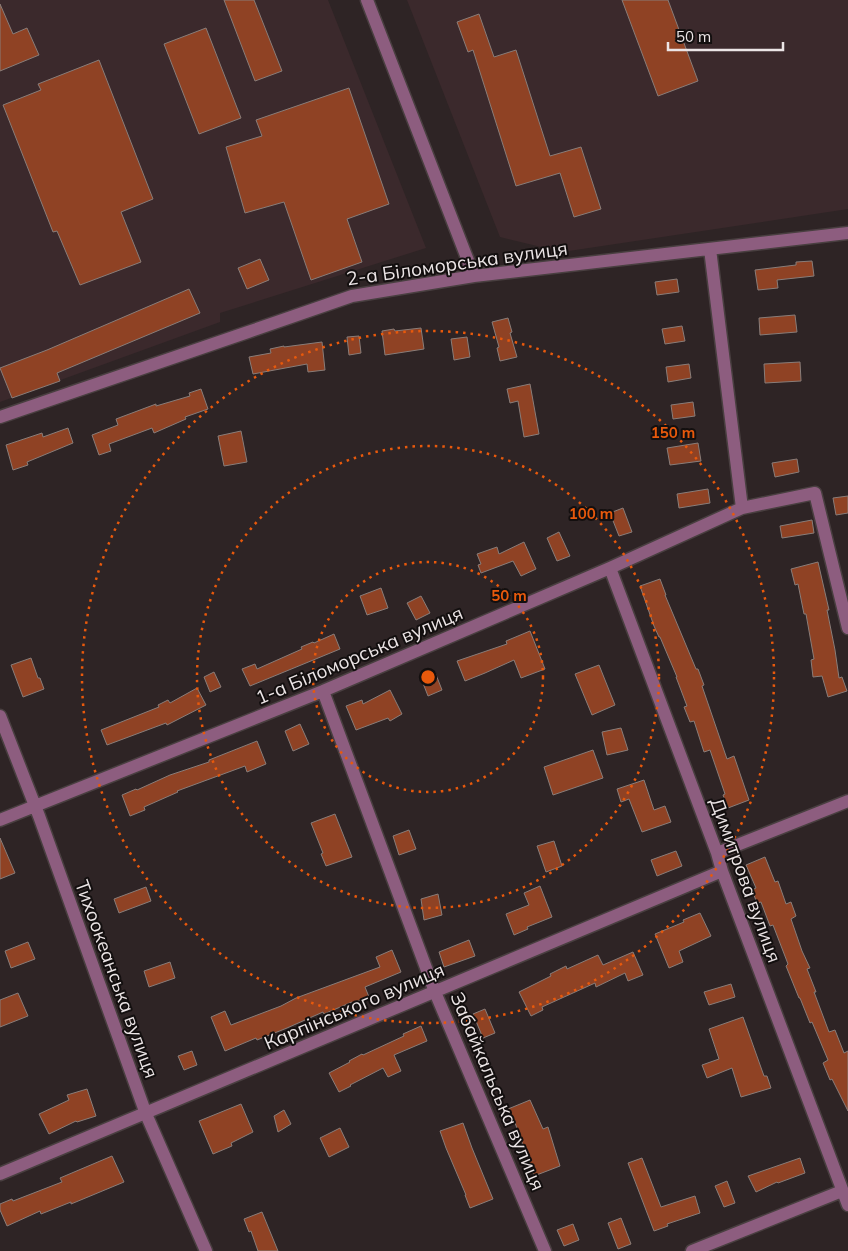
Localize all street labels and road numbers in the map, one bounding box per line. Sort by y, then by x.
street label: 2-а Біломорська вулиця [345,236,569,290]
street label: 1-а Біломорська вулиця [252,600,466,710]
street label: Димитрова вулиця [705,794,787,966]
street label: Тихоокеанська вулиця [70,877,164,1081]
street label: Карпінського вулиця [260,957,448,1055]
street label: Забайкальська вулиця [445,988,551,1194]

